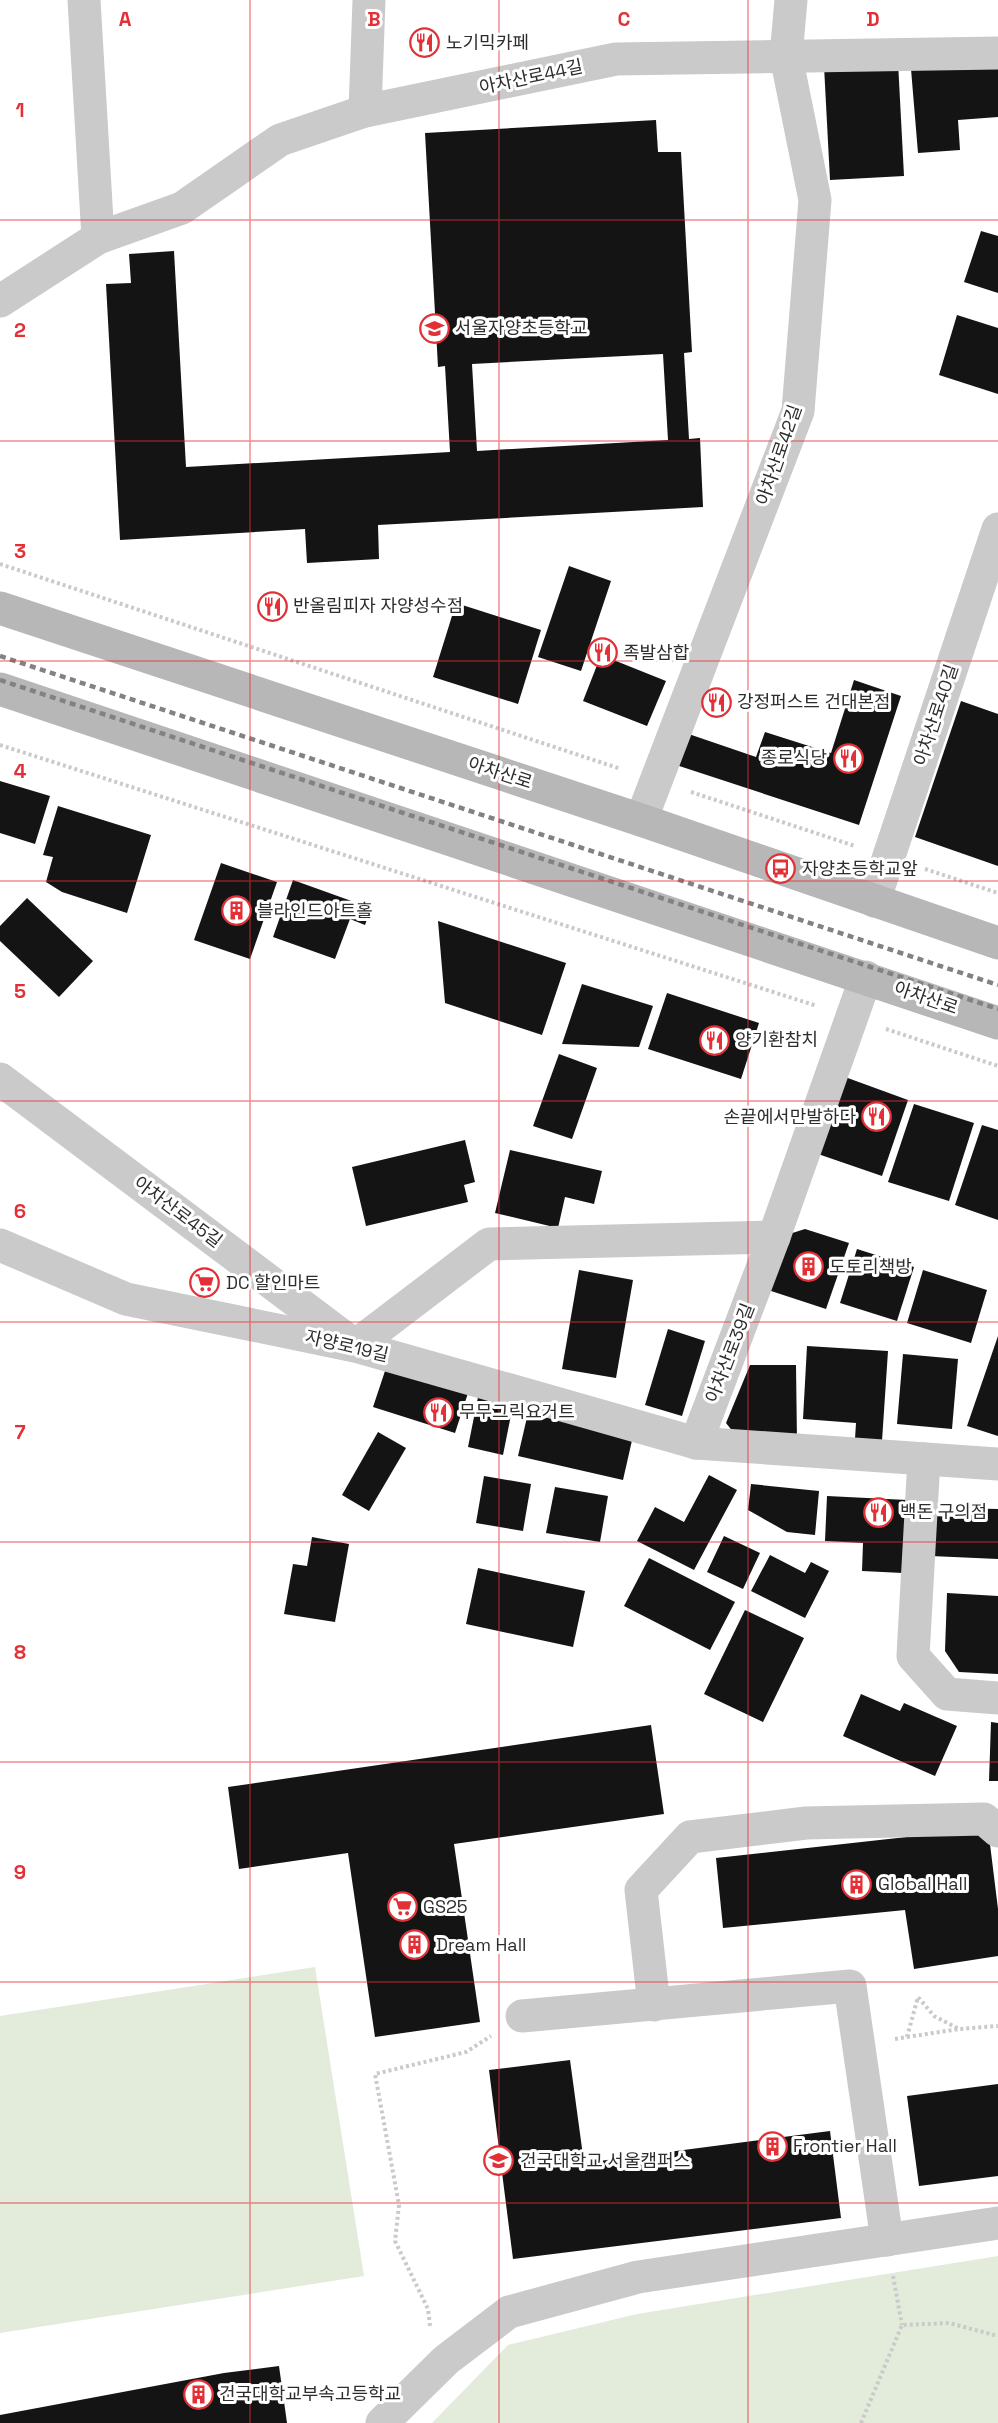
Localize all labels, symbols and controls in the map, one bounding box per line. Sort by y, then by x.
text: A [119,6,132,32]
text: B [367,6,381,32]
text: C [618,6,631,32]
text: D [866,6,880,32]
restaurant icon: 노기믹카페 [409,27,441,59]
place label: 노기믹카페 [446,31,529,54]
street label: 아차산로44길 [477,54,585,99]
text: 1 [15,97,25,123]
school or university icon: 서울자양초등학교 [418,312,450,344]
place label: 서울자양초등학교 [455,316,587,339]
text: 2 [14,317,26,343]
street label: 아차산로42길 [751,401,806,508]
text: 3 [14,538,26,564]
restaurant icon: 반올림피자 자양성수점 [256,590,288,622]
place label: 반올림피자 자양성수점 [293,594,463,617]
restaurant icon: 족발삼합 [586,637,618,669]
place label: 족발삼합 [623,641,689,664]
street label: 아차산로40길 [908,661,963,769]
restaurant icon: 강정퍼스트 건대본점 [700,686,732,718]
place label: 강정퍼스트 건대본점 [737,690,891,713]
restaurant icon: 종로식당 [832,742,864,774]
place label: 종로식당 [761,746,827,769]
street label: 아차산로 [465,751,535,794]
text: 4 [14,758,27,784]
bus stop icon: 자양초등학교앞 [765,853,797,885]
place label: 자양초등학교앞 [802,857,918,880]
building icon: 블라인드아트홀 [220,895,252,927]
place label: 블라인드아트홀 [257,899,373,922]
street label: 아차산로 [891,976,961,1019]
text: 5 [14,978,26,1004]
restaurant icon: 양기환참치 [698,1024,730,1056]
place label: 양기환참치 [735,1028,818,1051]
restaurant icon: 손끝에서만발하다 [861,1101,893,1133]
place label: 손끝에서만발하다 [724,1105,856,1128]
street label: 아차산로45길 [130,1171,227,1252]
text: 6 [14,1198,26,1224]
building icon: 도토리책방 [792,1251,824,1283]
place label: 도토리책방 [829,1255,912,1278]
supermarket icon: DC 할인마트 [189,1267,221,1299]
place label: DC 할인마트 [226,1271,320,1294]
street label: 아차산로39길 [700,1300,759,1406]
street label: 자양로19길 [303,1325,391,1366]
restaurant icon: 무무그릭요거트 [422,1396,454,1428]
place label: 무무그릭요거트 [459,1400,575,1423]
text: 7 [14,1419,26,1445]
restaurant icon: 백돈 구의점 [863,1496,895,1528]
place label: 백돈 구의점 [900,1500,987,1523]
text: 8 [14,1639,26,1665]
text: 9 [14,1859,26,1885]
building icon: Global Hall [841,1868,873,1900]
place label: Global Hall [878,1872,967,1895]
supermarket icon: GS25 [386,1891,418,1923]
place label: GS25 [423,1895,468,1918]
building icon: Dream Hall [399,1929,431,1961]
place label: Dream Hall [436,1933,527,1956]
building icon: Frontier Hall [756,2130,788,2162]
place label: Frontier Hall [793,2134,897,2157]
school or university icon: 건국대학교 서울캠퍼스 [483,2145,515,2177]
place label: 건국대학교 서울캠퍼스 [520,2149,690,2172]
building icon: 건국대학교부속고등학교 [182,2378,214,2410]
place label: 건국대학교부속고등학교 [219,2382,401,2405]

